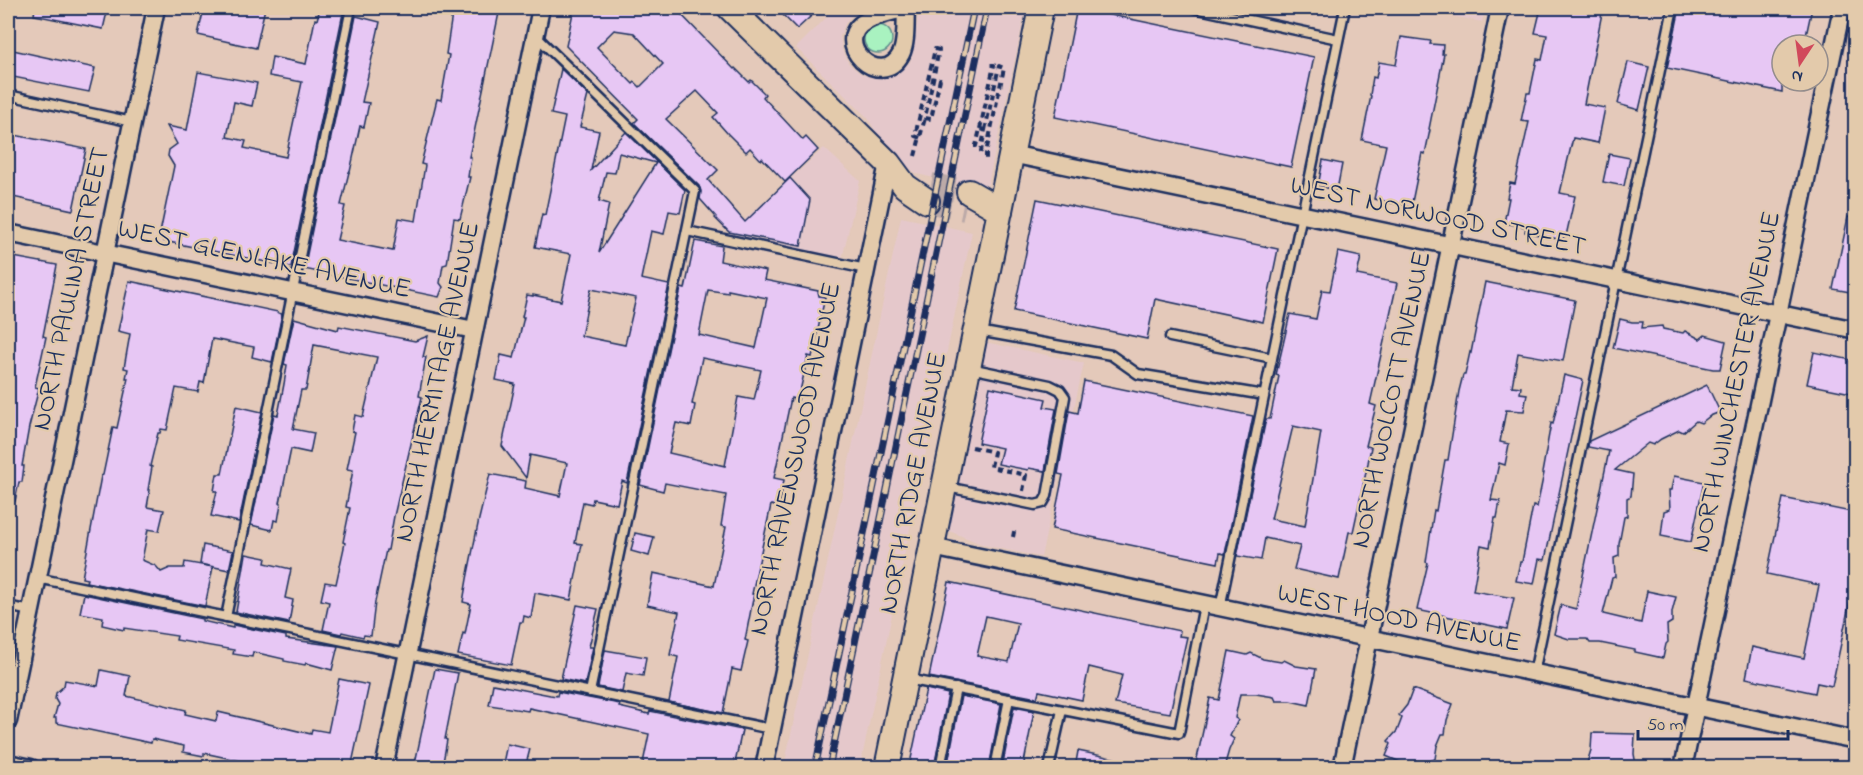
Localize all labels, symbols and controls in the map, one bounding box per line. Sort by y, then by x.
north arrow [1770,33,1830,93]
text: N [1789,63,1805,89]
street label: NORTH PAULINA STREET [23,144,121,434]
street label: WEST NORWOOD STREET [1287,167,1589,267]
street label: NORTH WINCHESTER AVENUE [1682,208,1792,556]
street label: WEST GLENLAKE AVENUE [114,210,414,310]
street label: NORTH HERMITAGE AVENUE [385,218,491,546]
street label: NORTH WOLCOTT AVENUE [1341,248,1443,552]
street label: NORTH RAVENSWOOD AVENUE [740,279,852,639]
street label: NORTH RIDGE AVENUE [870,349,958,617]
street label: WEST HOOD AVENUE [1274,574,1524,664]
scale bar [1638,703,1788,741]
text: 50 m [1647,713,1684,739]

